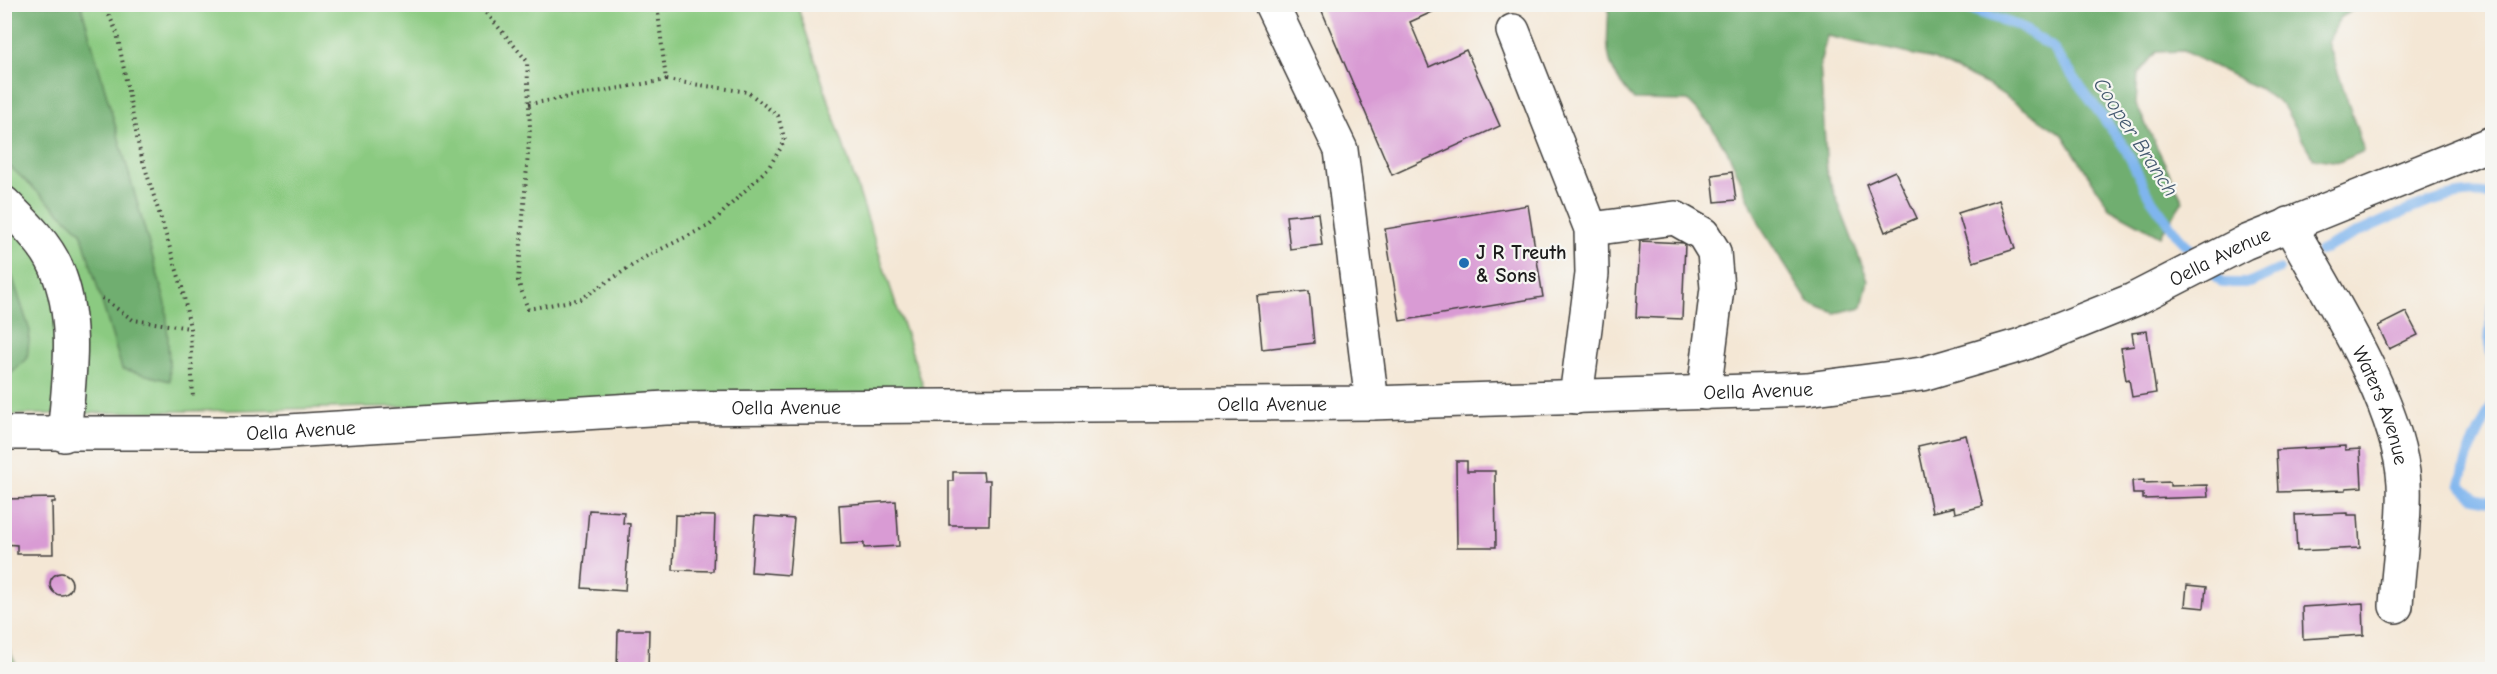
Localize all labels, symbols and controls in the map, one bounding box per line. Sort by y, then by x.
water label: Cooper Branch [2089,73,2183,201]
street label: Oella Avenue [2166,223,2274,291]
place label: J R Treuth & Sons [1476,241,1567,287]
marker: J R Treuth & Sons [1457,256,1471,270]
street label: Waters Avenue [2347,342,2413,467]
street label: Oella Avenue [1703,377,1814,404]
street label: Oella Avenue [1217,392,1327,416]
street label: Oella Avenue [731,396,841,420]
street label: Oella Avenue [246,416,356,445]

